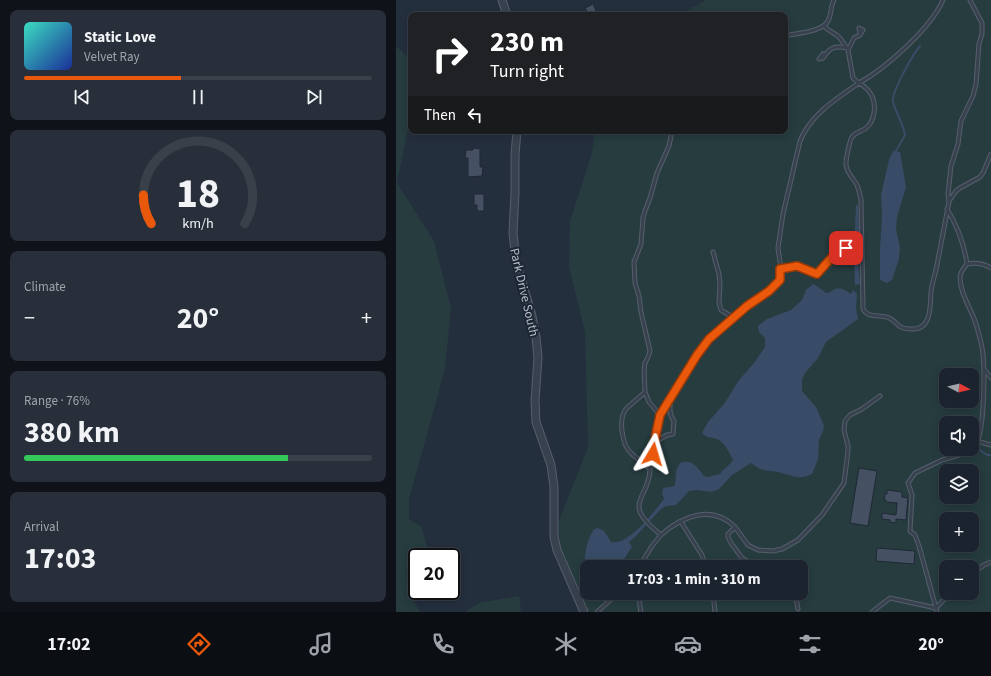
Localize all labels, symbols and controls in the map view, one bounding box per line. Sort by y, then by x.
text: 230 m [490,22,564,62]
text: Static Love [84,27,156,48]
icon: right [424,28,476,80]
text: Velvet Ray [84,48,140,66]
text: Turn right [490,59,564,84]
icon: previous [71,86,93,108]
icon: pause [187,86,209,108]
icon: next [303,86,325,108]
icon: left [464,104,486,126]
text: Then [424,105,456,126]
text: 18 [176,163,220,223]
text: km/h [182,212,214,233]
pin [829,231,863,265]
icon: arrive [835,237,857,259]
street label: Park Drive South [505,246,543,338]
text: Climate [24,278,66,296]
text: 20° [177,297,219,340]
text: − [24,302,35,334]
text: + [361,302,372,334]
north arrow [939,368,979,408]
map controls [939,368,979,600]
text: Range · 76% [24,392,90,410]
text: 380 km [24,411,120,454]
button: sound [939,416,979,456]
position arrow [632,433,674,475]
button: layers [939,464,979,504]
button: + [939,512,979,552]
text: Arrival [24,518,59,536]
text: 17:03 [24,537,96,580]
speed limit sign: 20 [408,548,460,600]
button: − [939,560,979,600]
text: 17:03 · 1 min · 310 m [627,569,761,590]
icon: directions [185,630,213,658]
icon: music [307,630,335,658]
icon: phone [429,630,457,658]
icon: climate [552,630,580,658]
icon: car [674,630,702,658]
icon: filters [796,630,824,658]
text: 17:02 [47,632,91,657]
text: 20° [918,632,944,657]

